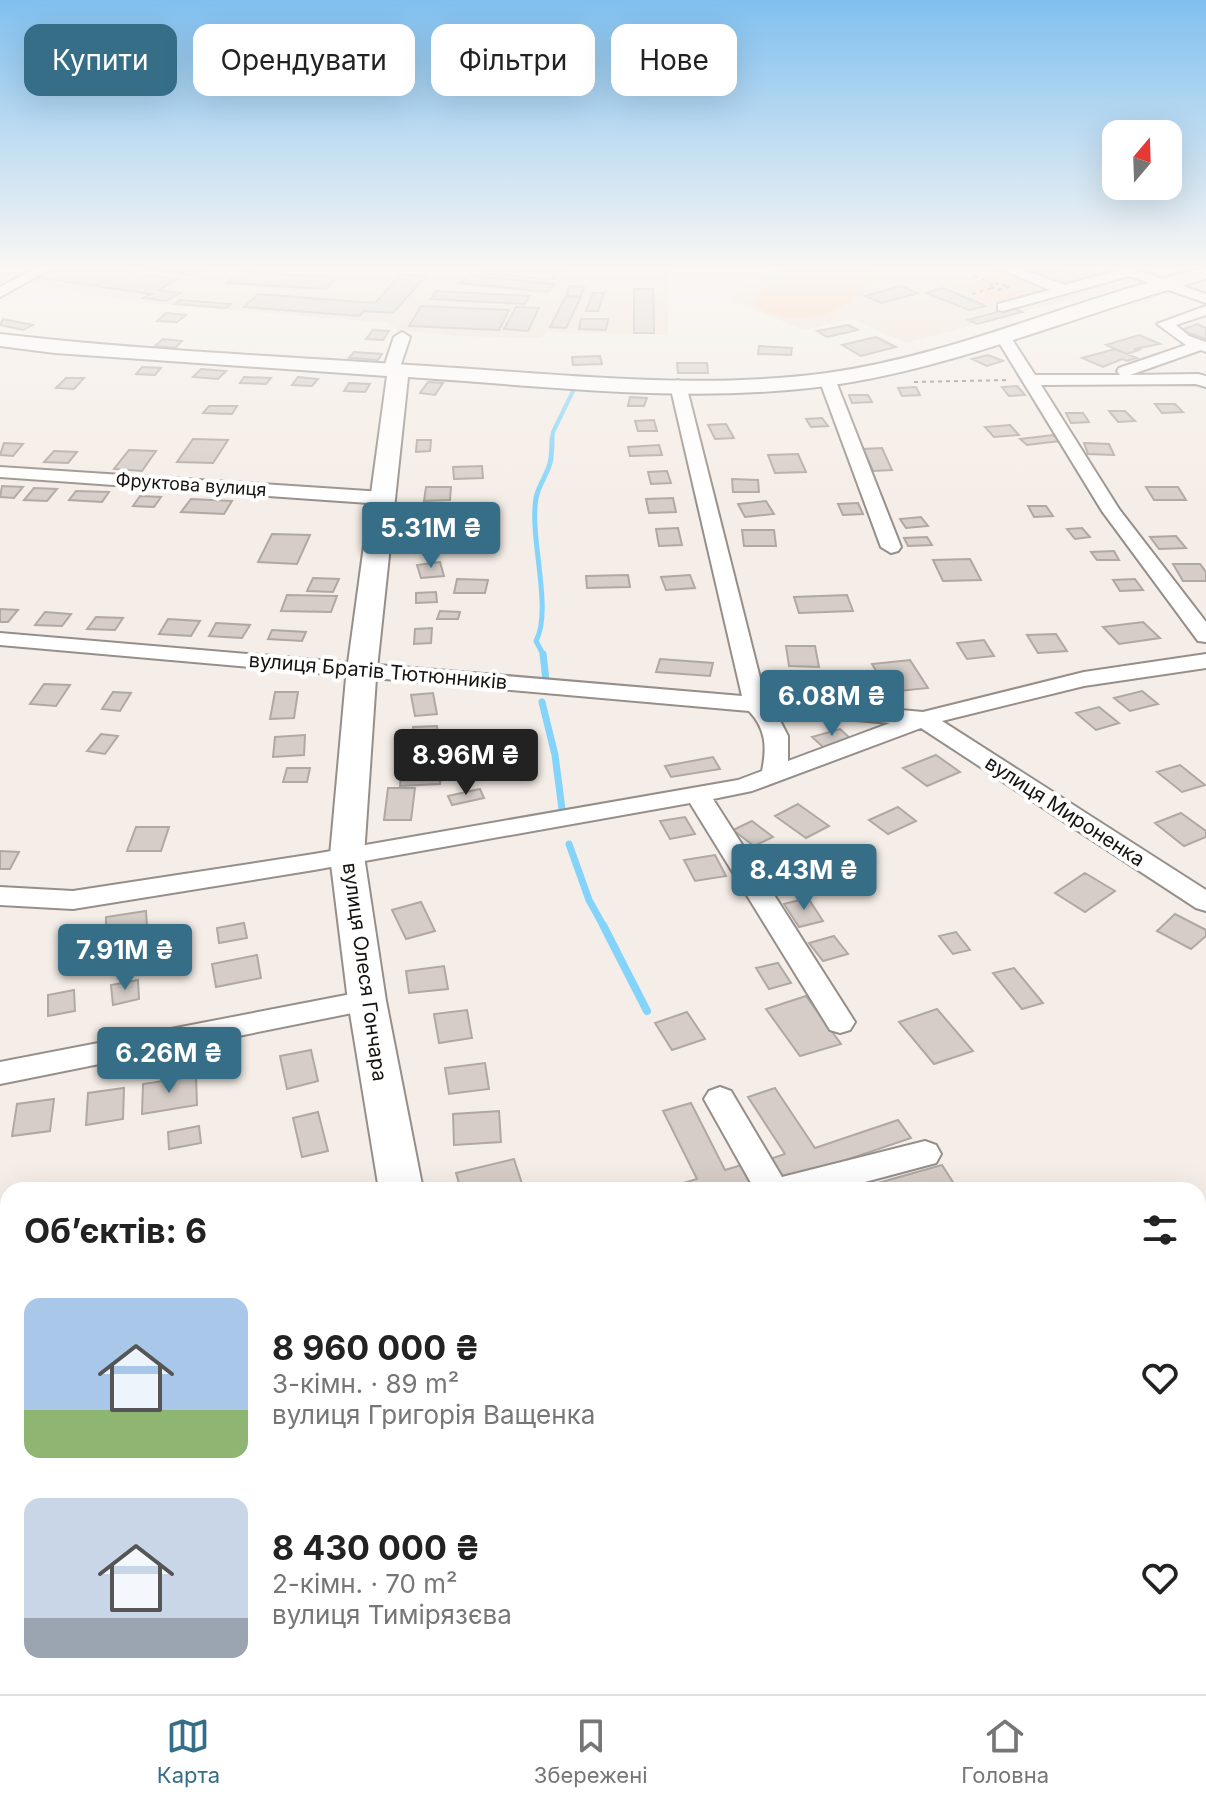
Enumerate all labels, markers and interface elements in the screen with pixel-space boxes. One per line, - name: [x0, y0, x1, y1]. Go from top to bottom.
- chip: Купити: [24, 24, 177, 96]
- chip: Орендувати: [193, 24, 415, 96]
- chip: Фільтри: [431, 24, 595, 96]
- chip: Нове: [611, 24, 737, 96]
- north arrow: [1102, 120, 1182, 200]
- map controls: [1102, 120, 1182, 200]
- street label: Фруктова вулиця: [115, 469, 267, 500]
- pin: 5.31M ₴: [357, 502, 505, 570]
- text: 5.31M ₴: [380, 512, 482, 543]
- street label: вулиця Братів Тютюнників: [248, 648, 508, 694]
- pin: 6.08M ₴: [758, 670, 906, 738]
- text: 6.08M ₴: [778, 680, 886, 711]
- pin: 8.96M ₴: [392, 729, 540, 797]
- text: 8.96M ₴: [412, 739, 520, 770]
- street label: вулиця Мироненка: [981, 751, 1149, 871]
- pin: 8.43M ₴: [730, 844, 878, 912]
- text: 8.43M ₴: [749, 854, 859, 885]
- street label: вулиця Олеся Гончара: [338, 861, 392, 1083]
- pin: 7.91M ₴: [51, 924, 199, 992]
- text: 7.91M ₴: [76, 934, 174, 965]
- pin: 6.26M ₴: [95, 1027, 243, 1095]
- text: 6.26M ₴: [115, 1037, 223, 1068]
- icon: filters: [1138, 1208, 1182, 1252]
- text: Об’єктів: 6: [24, 1210, 207, 1251]
- text: 8 960 000 ₴: [272, 1327, 479, 1368]
- icon: home: [88, 1330, 184, 1426]
- icon: heart: [1138, 1356, 1182, 1400]
- text: 3-кімн. · 89 m²: [272, 1368, 459, 1399]
- text: вулиця Григорія Ващенка: [272, 1399, 595, 1430]
- text: 8 430 000 ₴: [272, 1527, 480, 1568]
- icon: home: [88, 1530, 184, 1626]
- icon: heart: [1138, 1556, 1182, 1600]
- text: 2-кімн. · 70 m²: [272, 1568, 458, 1599]
- text: вулиця Тимірязєва: [272, 1599, 512, 1630]
- tab: Карта: [157, 1714, 220, 1788]
- tab: Збережені: [534, 1714, 648, 1788]
- tab: Головна: [961, 1714, 1049, 1788]

